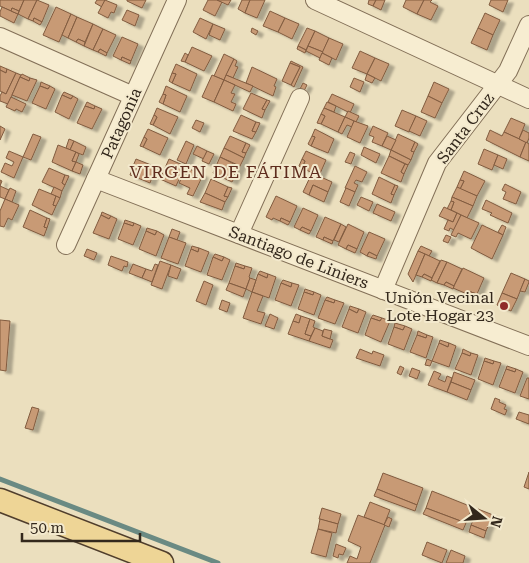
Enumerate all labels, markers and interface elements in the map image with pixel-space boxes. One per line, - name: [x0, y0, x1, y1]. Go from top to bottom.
- street label: Patagonia: [97, 85, 146, 162]
- street label: Santa Cruz: [433, 89, 498, 167]
- district label: VIRGEN DE FÁTIMA: [130, 161, 322, 182]
- street label: Santiago de Liniers: [226, 222, 372, 293]
- place label: Unión Vecinal Lote Hogar 23: [385, 288, 494, 325]
- marker: Unión Vecinal Lote Hogar 23: [498, 300, 510, 312]
- north arrow: [459, 493, 509, 543]
- scale bar: [22, 510, 140, 542]
- text: N: [487, 514, 506, 530]
- text: 50 m: [30, 519, 65, 537]

